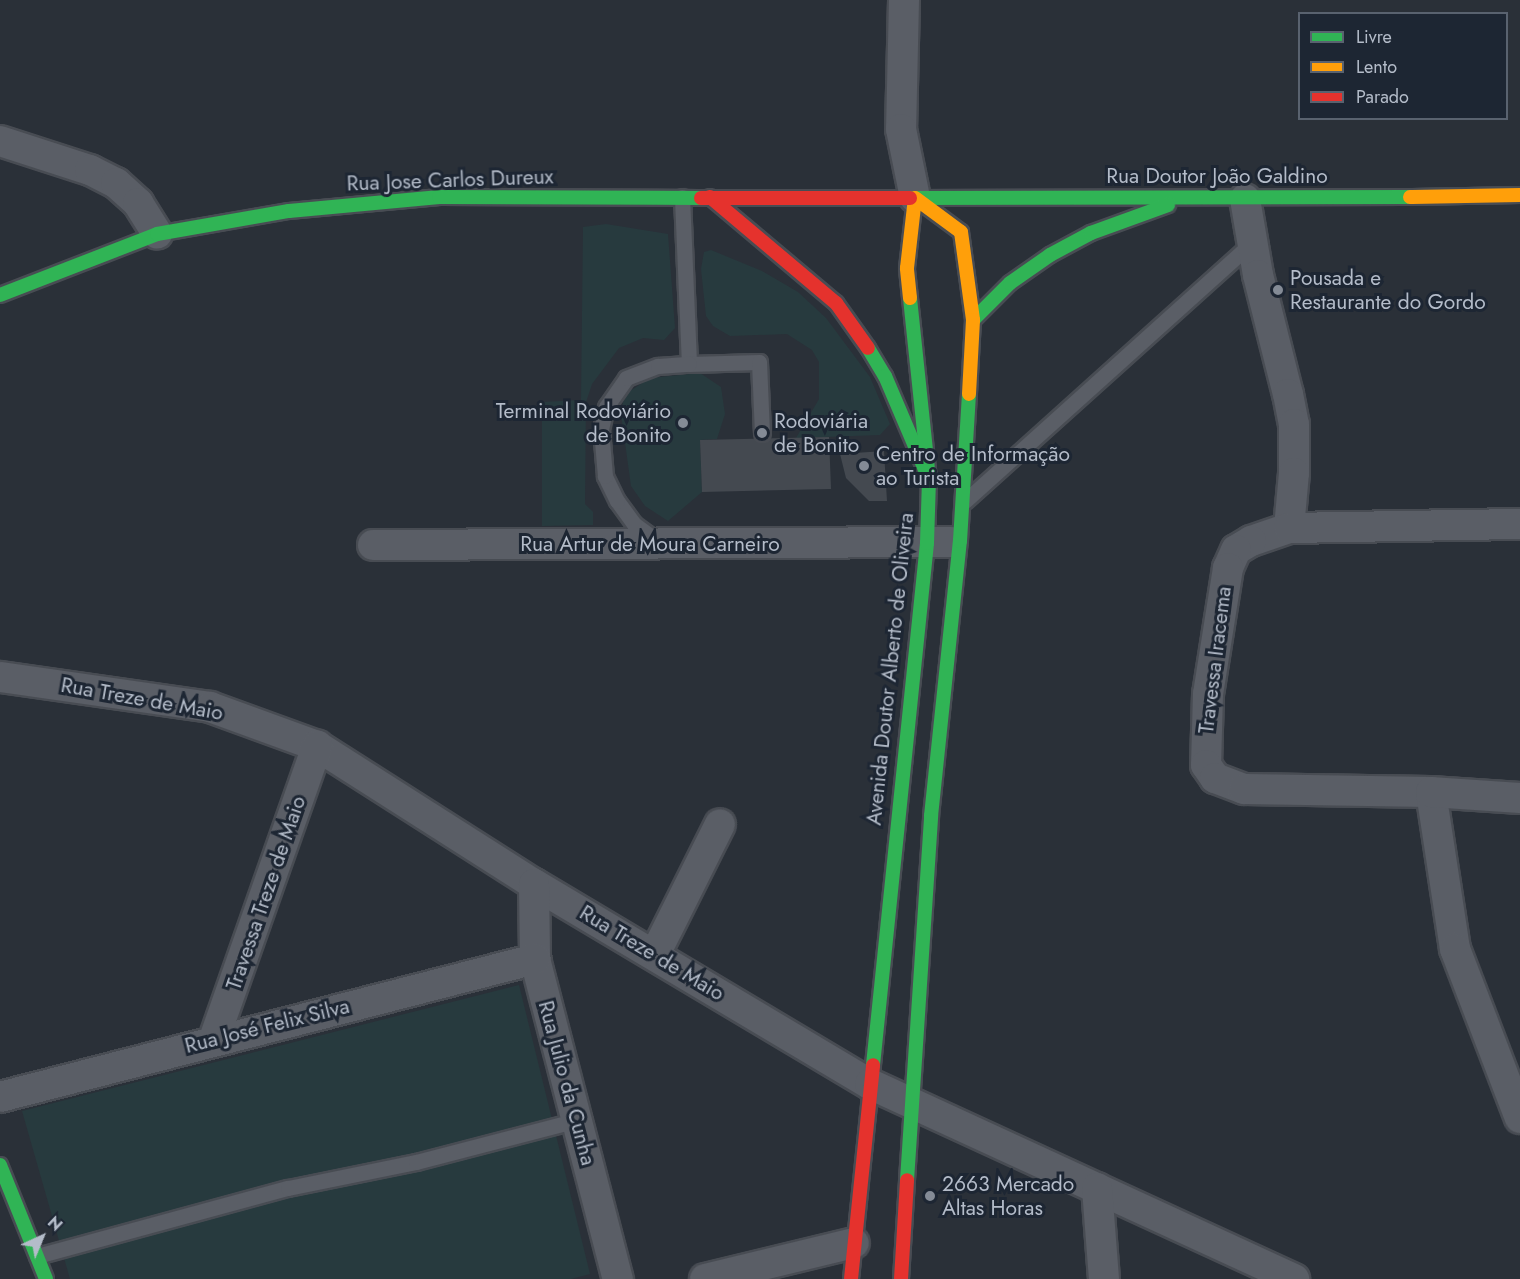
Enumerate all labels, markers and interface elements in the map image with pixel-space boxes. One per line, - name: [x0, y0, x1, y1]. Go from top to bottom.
- legend: [1298, 12, 1508, 120]
- text: Livre: [1356, 24, 1392, 50]
- text: Lento: [1356, 54, 1397, 80]
- text: Parado: [1356, 84, 1409, 110]
- street label: Rua Doutor João Galdino: [1106, 163, 1328, 189]
- street label: Rua Jose Carlos Dureux: [346, 164, 554, 196]
- place label: Pousada e Restaurante do Gordo: [1290, 265, 1486, 315]
- marker: Pousada e Restaurante do Gordo: [1271, 283, 1285, 297]
- place label: Terminal Rodoviário de Bonito: [496, 398, 671, 448]
- place label: Rodoviária de Bonito: [774, 408, 868, 458]
- marker: Terminal Rodoviário de Bonito: [676, 416, 690, 430]
- marker: Rodoviária de Bonito: [755, 426, 769, 440]
- place label: Centro de Informação ao Turista: [876, 441, 1070, 491]
- marker: Centro de Informação ao Turista: [857, 459, 871, 473]
- street label: Avenida Doutor Alberto de Oliveira: [861, 511, 919, 827]
- street label: Rua Artur de Moura Carneiro: [520, 531, 780, 557]
- street label: Travessa Iracema: [1193, 585, 1237, 735]
- street label: Rua Treze de Maio: [59, 672, 225, 726]
- street label: Travessa Treze de Maio: [221, 793, 311, 993]
- street label: Rua Treze de Maio: [575, 900, 729, 1006]
- street label: Rua José Felix Silva: [182, 993, 352, 1059]
- street label: Rua Julio da Cunha: [533, 998, 601, 1168]
- place label: 2663 Mercado Altas Horas: [942, 1171, 1074, 1221]
- marker: 2663 Mercado Altas Horas: [923, 1189, 937, 1203]
- north arrow: [12, 1207, 72, 1267]
- text: N: [42, 1211, 67, 1236]

